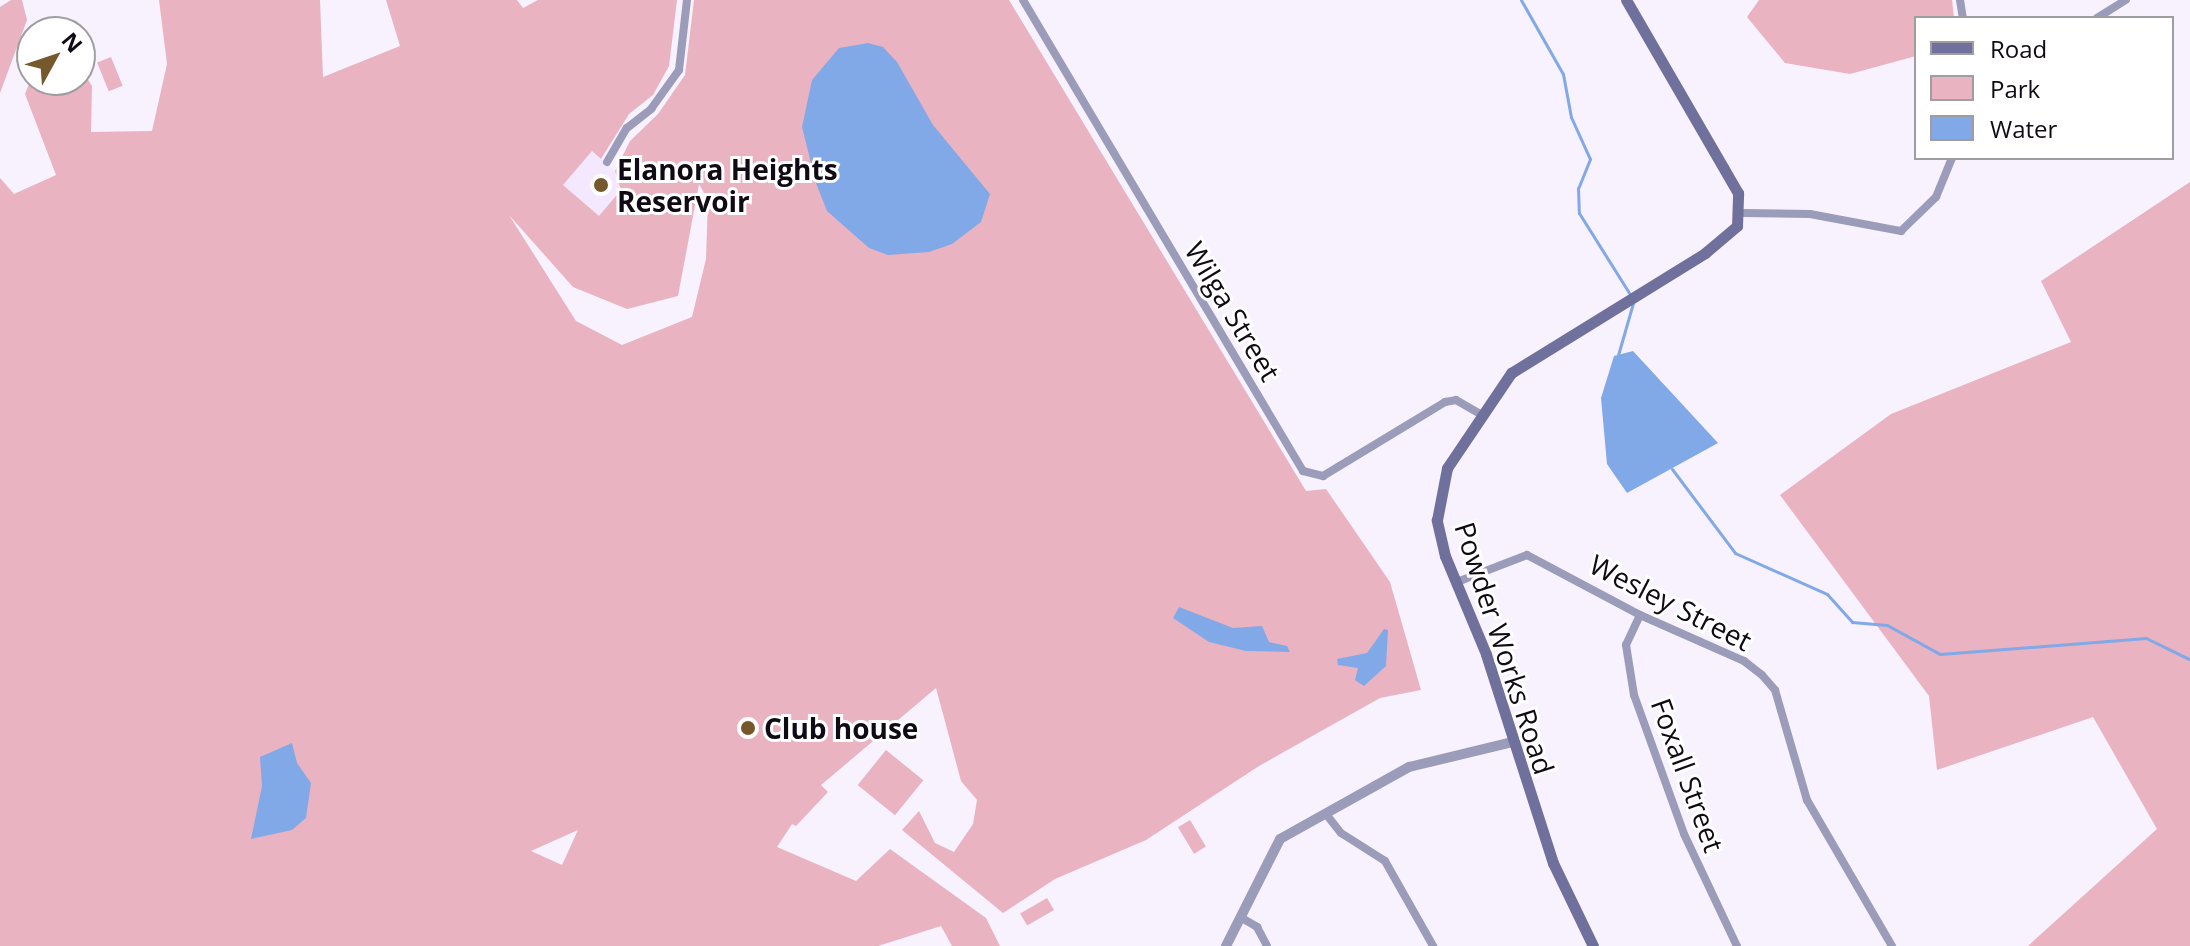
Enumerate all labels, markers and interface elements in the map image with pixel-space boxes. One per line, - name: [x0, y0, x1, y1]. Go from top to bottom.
- north arrow: [16, 16, 96, 96]
- legend: [1914, 16, 2174, 160]
- text: N: [56, 25, 90, 58]
- text: Road: [1990, 32, 2047, 65]
- text: Park: [1990, 72, 2040, 105]
- text: Water: [1990, 112, 2057, 145]
- place label: Elanora Heights Reservoir: [617, 152, 838, 218]
- marker: Elanora Heights Reservoir: [592, 176, 610, 194]
- street label: Wilga Street: [1178, 235, 1288, 387]
- street label: Powder Works Road: [1448, 518, 1562, 778]
- street label: Wesley Street: [1584, 547, 1758, 657]
- street label: Foxall Street: [1645, 694, 1731, 856]
- place label: Club house: [764, 711, 918, 745]
- marker: Club house: [739, 719, 757, 737]

